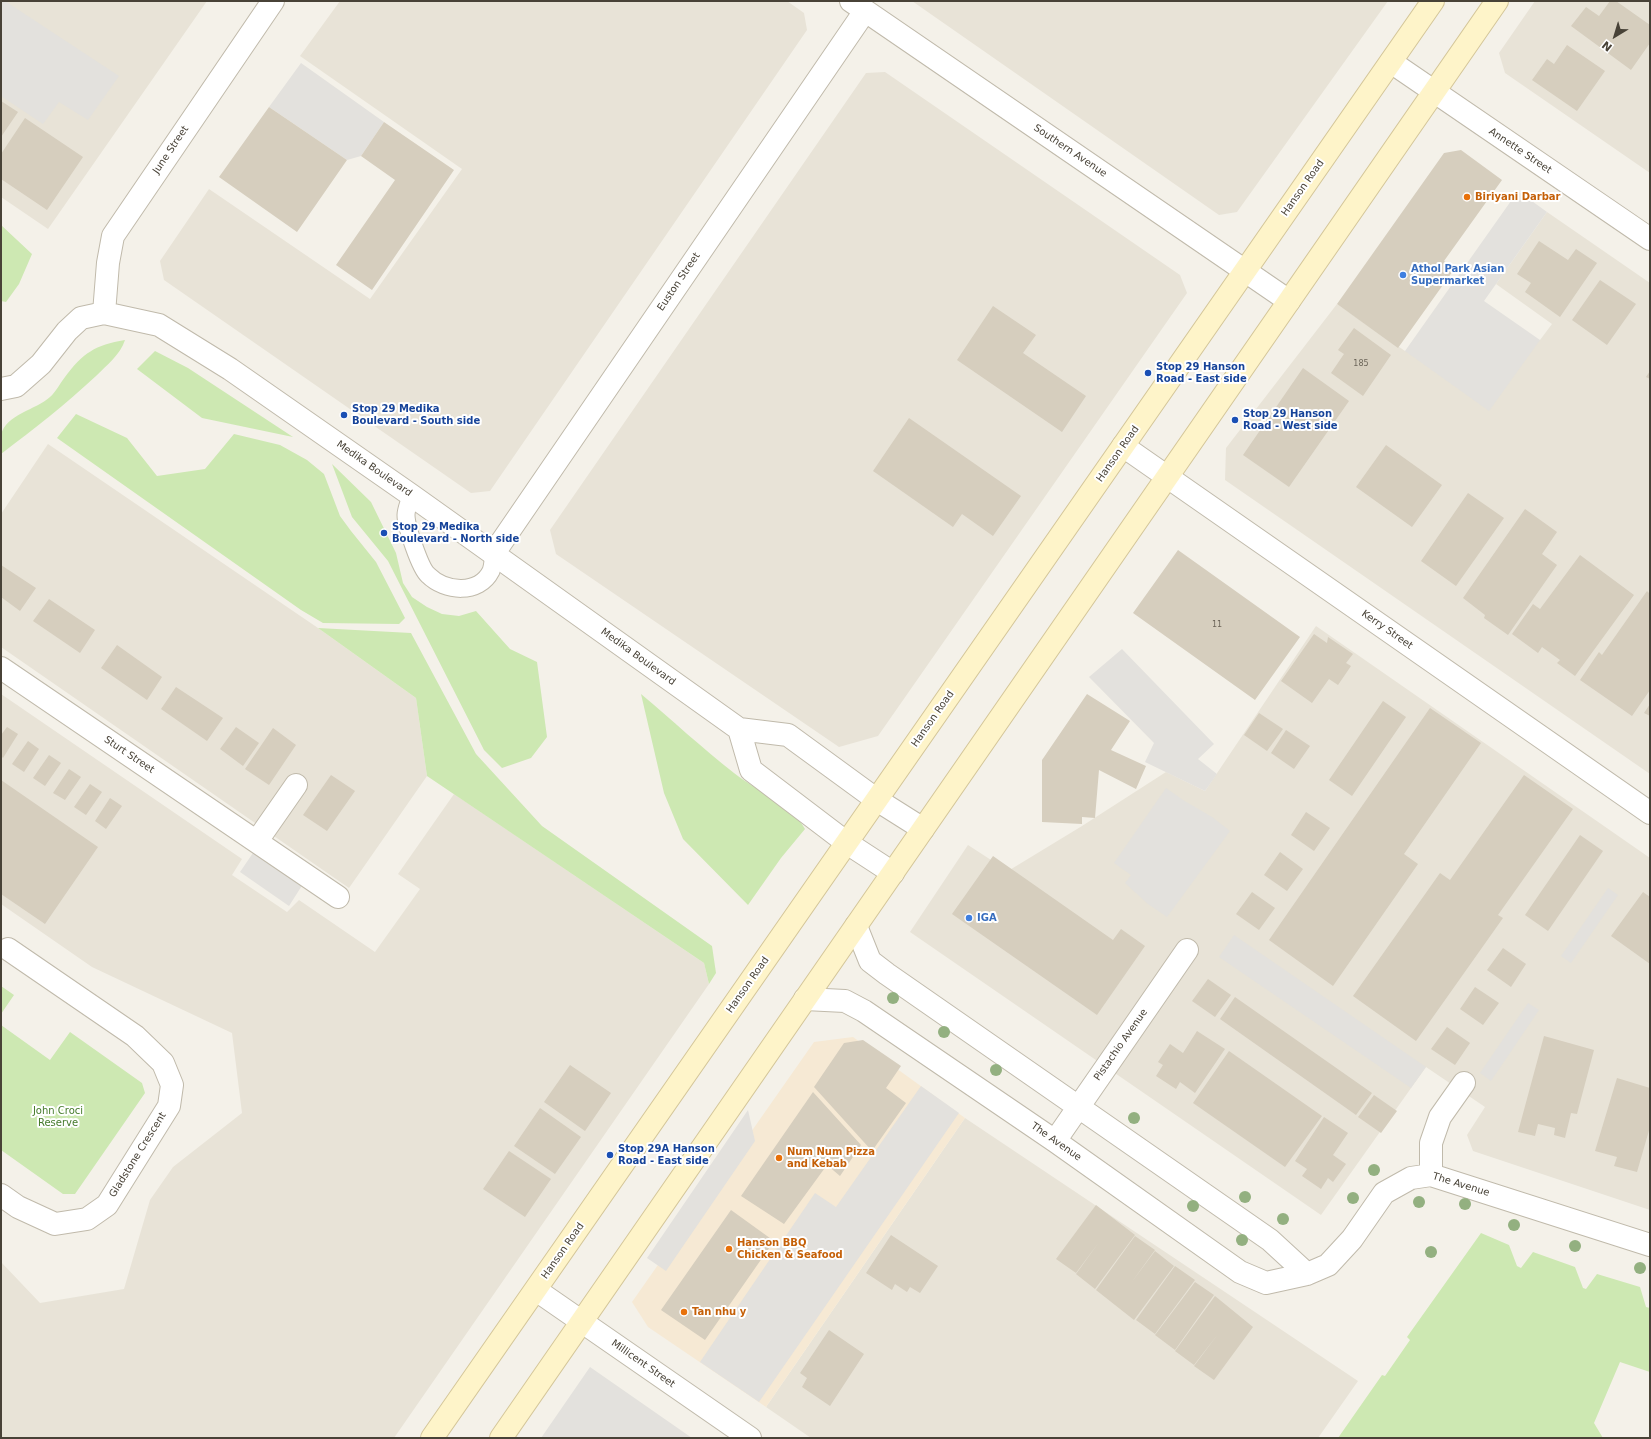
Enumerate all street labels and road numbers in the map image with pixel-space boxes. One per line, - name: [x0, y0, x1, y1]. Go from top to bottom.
- street label: Southern Avenue: [1031, 122, 1109, 180]
- street label: June Street: [151, 124, 191, 176]
- street label: Annette Street: [1486, 126, 1554, 176]
- street label: Hanson Road: [1279, 158, 1327, 218]
- street label: Euston Street: [655, 251, 703, 313]
- street label: Hanson Road: [1094, 424, 1142, 484]
- street label: Medika Boulevard: [334, 438, 414, 500]
- street label: Kerry Street: [1359, 608, 1415, 652]
- street label: Medika Boulevard: [598, 626, 678, 688]
- street label: Hanson Road: [909, 689, 957, 749]
- street label: Sturt Street: [102, 734, 156, 776]
- street label: Hanson Road: [724, 955, 772, 1015]
- street label: Pistachio Avenue: [1092, 1007, 1150, 1083]
- street label: Gladstone Crescent: [107, 1110, 169, 1200]
- street label: The Avenue: [1028, 1120, 1084, 1164]
- street label: The Avenue: [1431, 1171, 1491, 1199]
- street label: Hanson Road: [539, 1221, 587, 1281]
- street label: Millicent Street: [609, 1338, 677, 1390]

